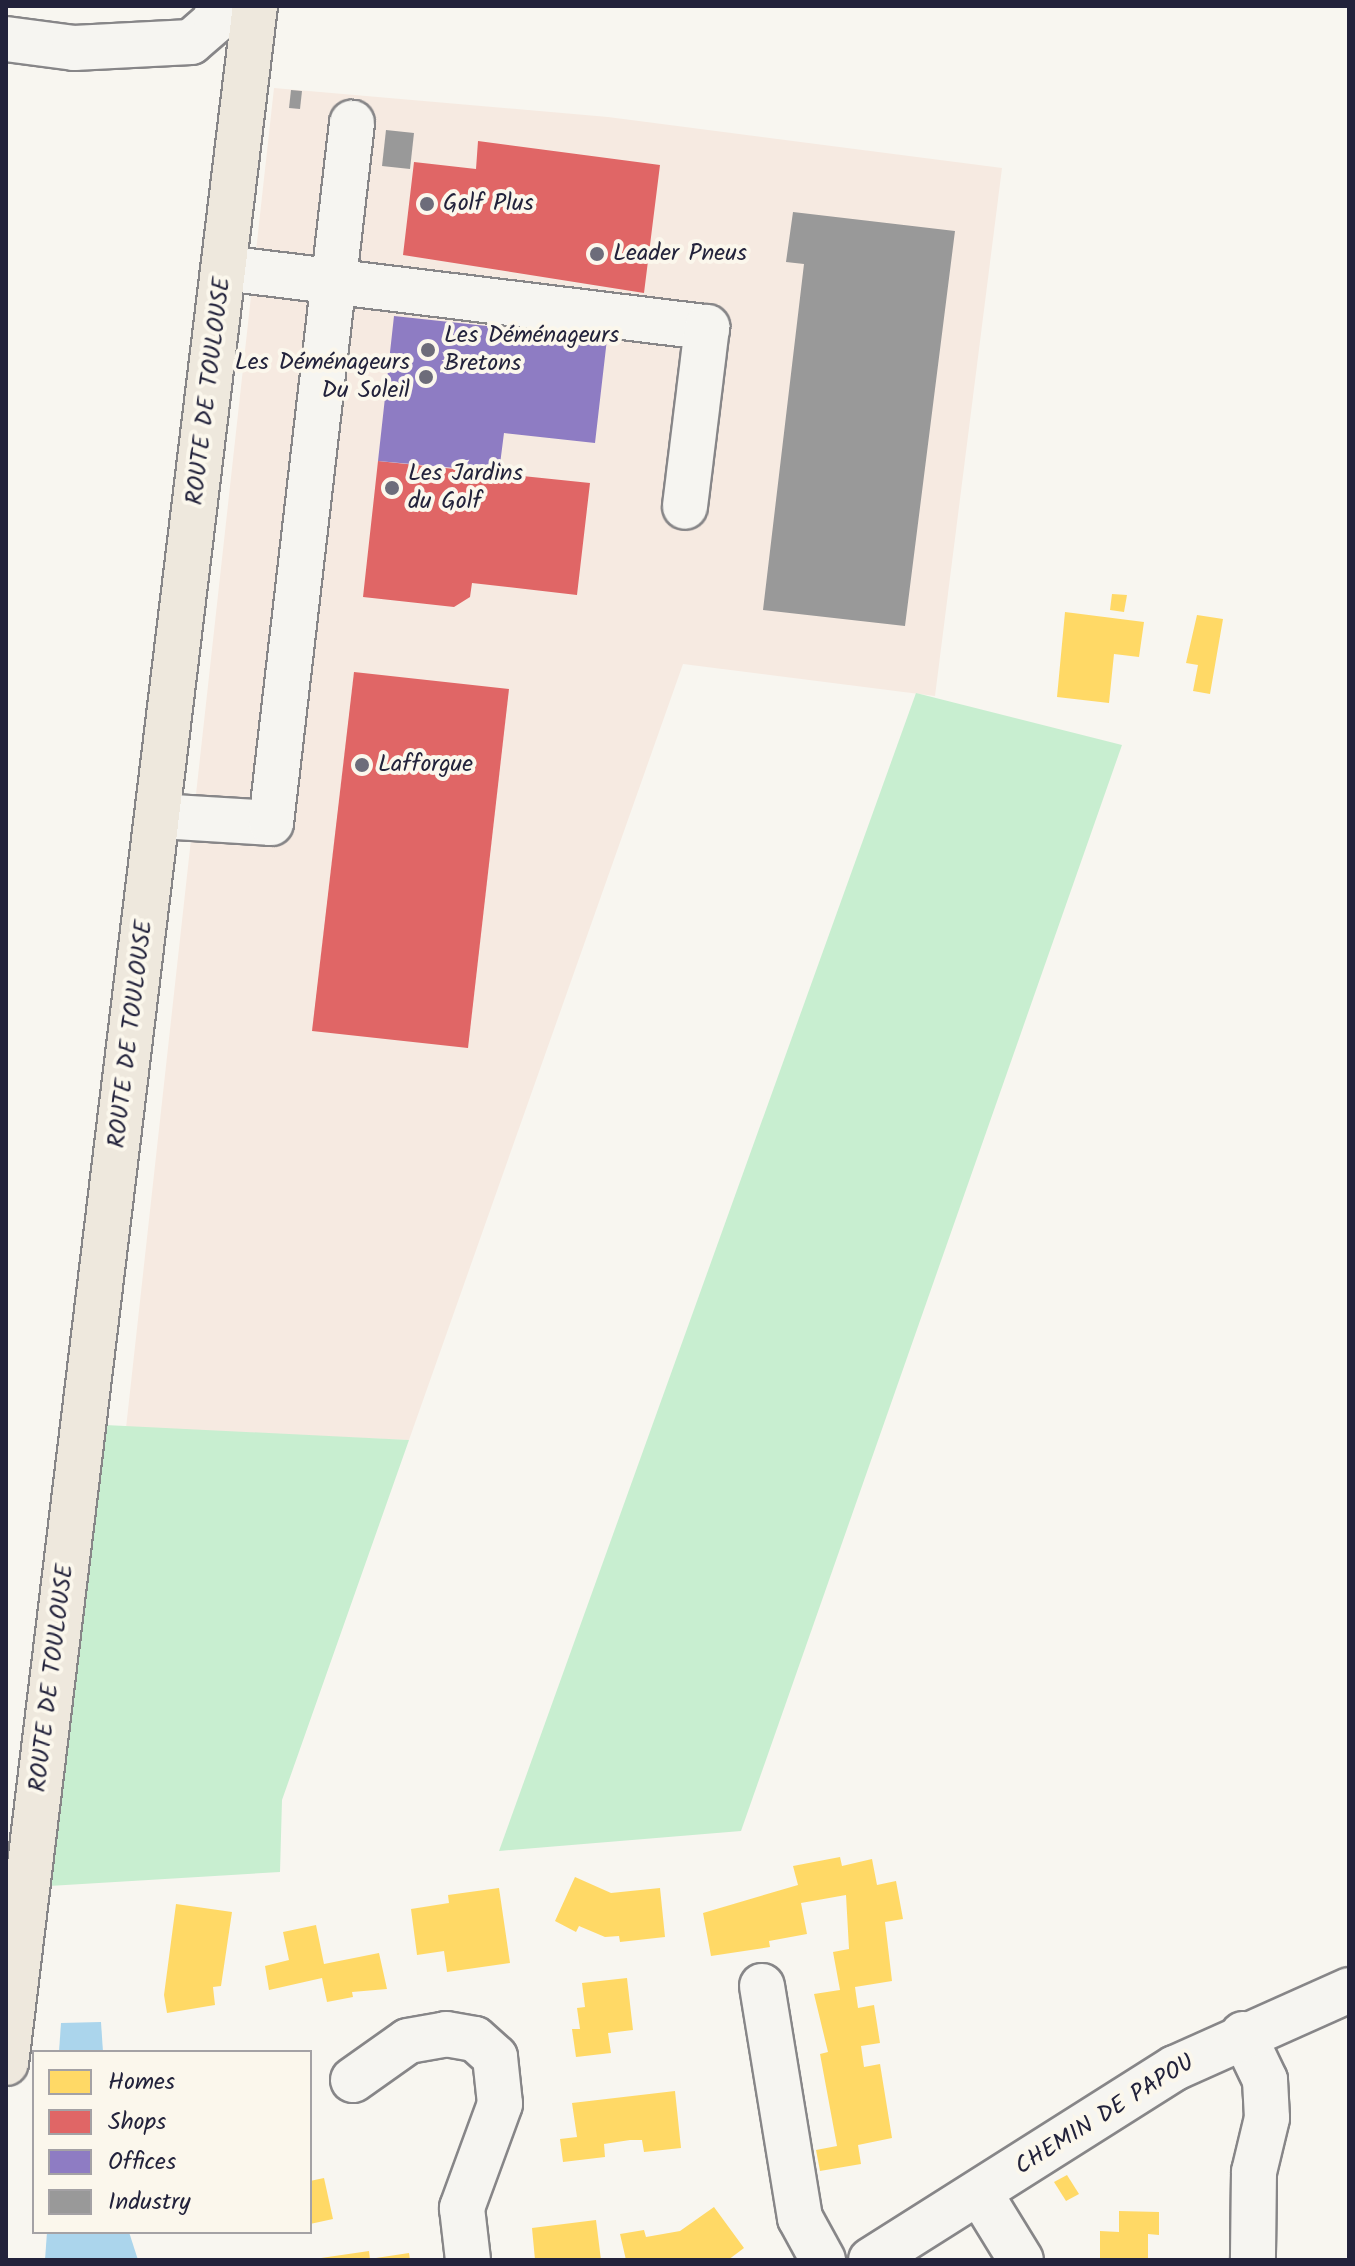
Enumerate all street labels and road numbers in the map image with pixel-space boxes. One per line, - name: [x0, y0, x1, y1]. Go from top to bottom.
- street label: ROUTE DE TOULOUSE: [181, 275, 237, 507]
- street label: ROUTE DE TOULOUSE: [103, 918, 159, 1150]
- street label: ROUTE DE TOULOUSE: [24, 1562, 80, 1794]
- street label: CHEMIN DE PAPOU: [1010, 2048, 1200, 2182]

